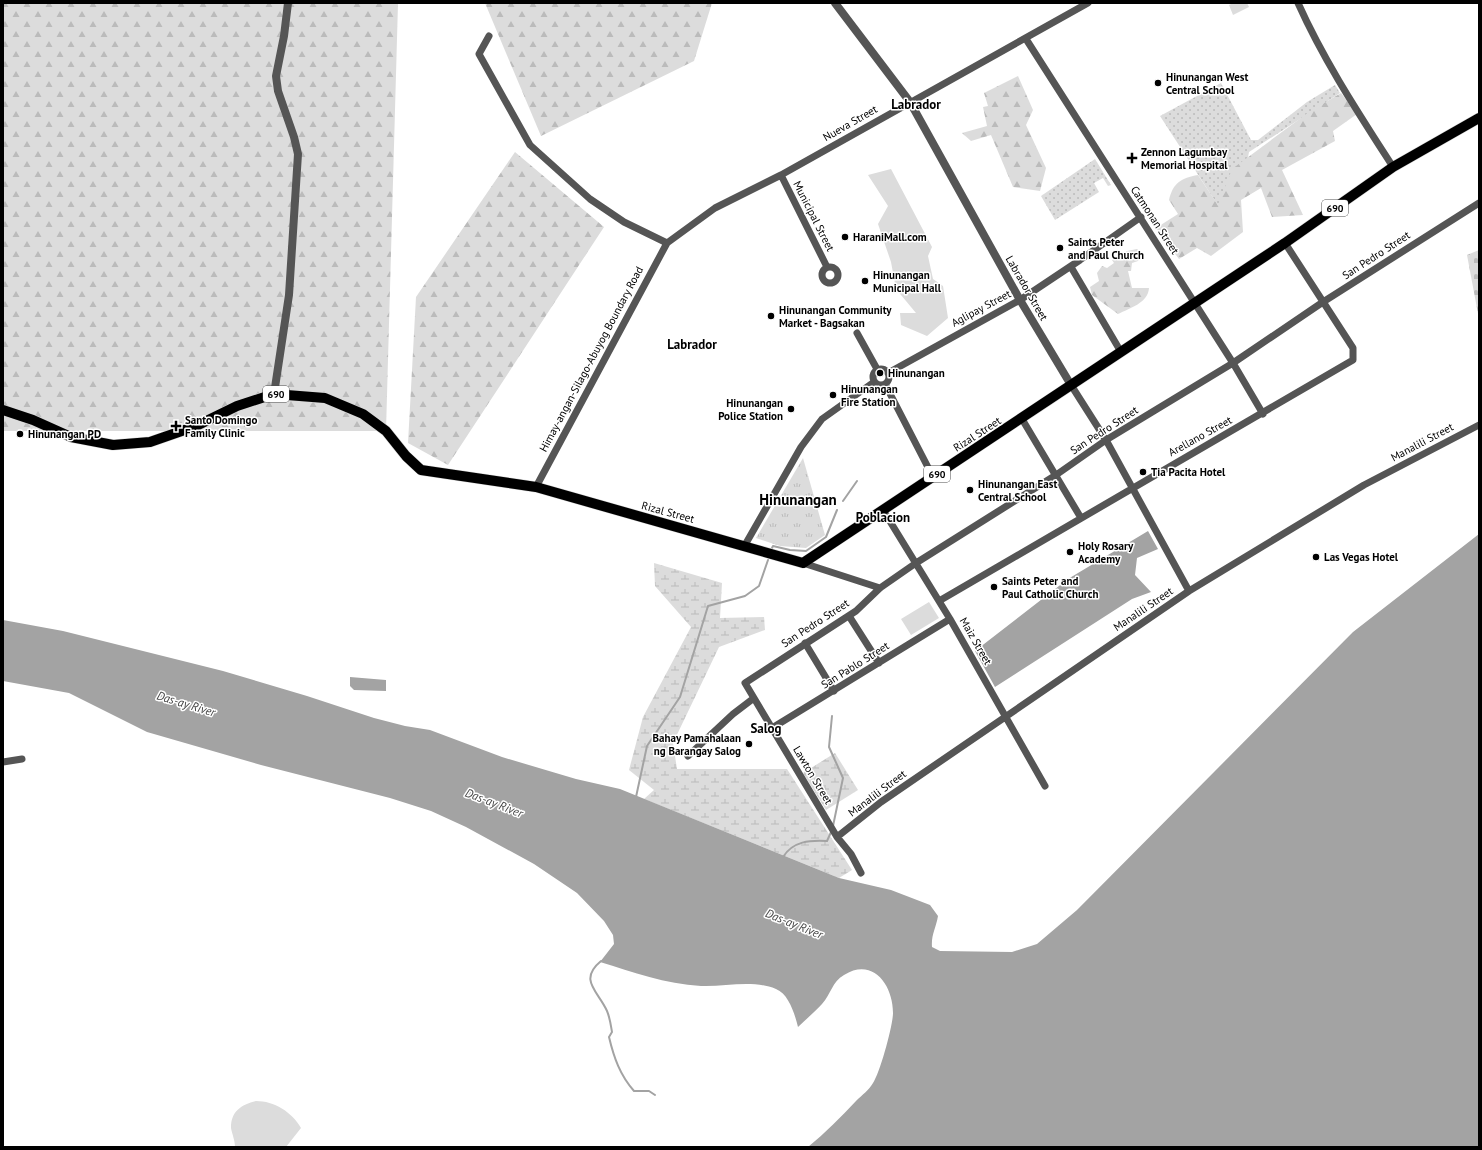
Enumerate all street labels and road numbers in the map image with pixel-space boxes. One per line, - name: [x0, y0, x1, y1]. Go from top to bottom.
- street label: Nueva Street: [820, 102, 880, 144]
- street label: Municipal Street: [790, 178, 838, 254]
- street label: Catmonan Street: [1128, 183, 1182, 257]
- road number: 690: [1322, 200, 1348, 216]
- street label: San Pedro Street: [1339, 228, 1413, 282]
- street label: Labrador Street: [1003, 253, 1051, 323]
- street label: Himay-angan-Silago-Abuyog Boundary Road: [536, 264, 646, 454]
- street label: Aglipay Street: [949, 286, 1013, 330]
- road number: 690: [263, 386, 289, 402]
- street label: San Pedro Street: [1067, 403, 1141, 457]
- street label: Rizal Street: [950, 413, 1004, 455]
- street label: Arellano Street: [1166, 413, 1234, 459]
- street label: Manalili Street: [1388, 420, 1456, 464]
- road number: 690: [924, 466, 950, 482]
- street label: Rizal Street: [640, 498, 696, 526]
- street label: Manalili Street: [1110, 584, 1176, 634]
- street label: San Pedro Street: [778, 596, 852, 650]
- street label: Maiz Street: [957, 615, 995, 668]
- street label: San Pablo Street: [818, 638, 892, 691]
- street label: Lawton Street: [790, 743, 836, 807]
- street label: Manalili Street: [845, 766, 909, 819]

